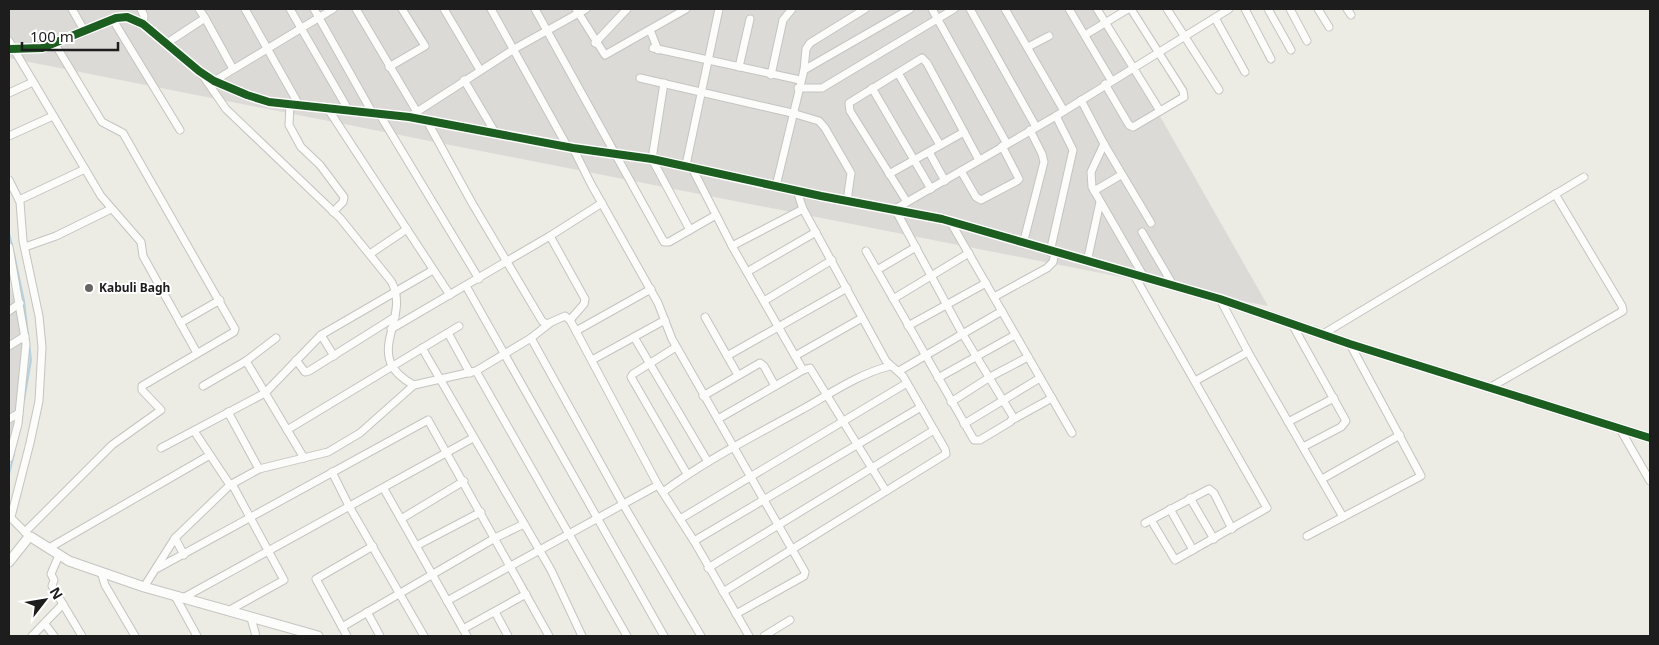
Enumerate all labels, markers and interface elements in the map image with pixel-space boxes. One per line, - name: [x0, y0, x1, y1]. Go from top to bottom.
- scale bar: [22, 20, 119, 52]
- text: 100 m: [30, 26, 74, 46]
- place label: Kabuli Bagh: [99, 279, 170, 296]
- marker: Kabuli Bagh: [83, 282, 95, 294]
- north arrow: [20, 575, 70, 625]
- text: N: [45, 583, 68, 603]

